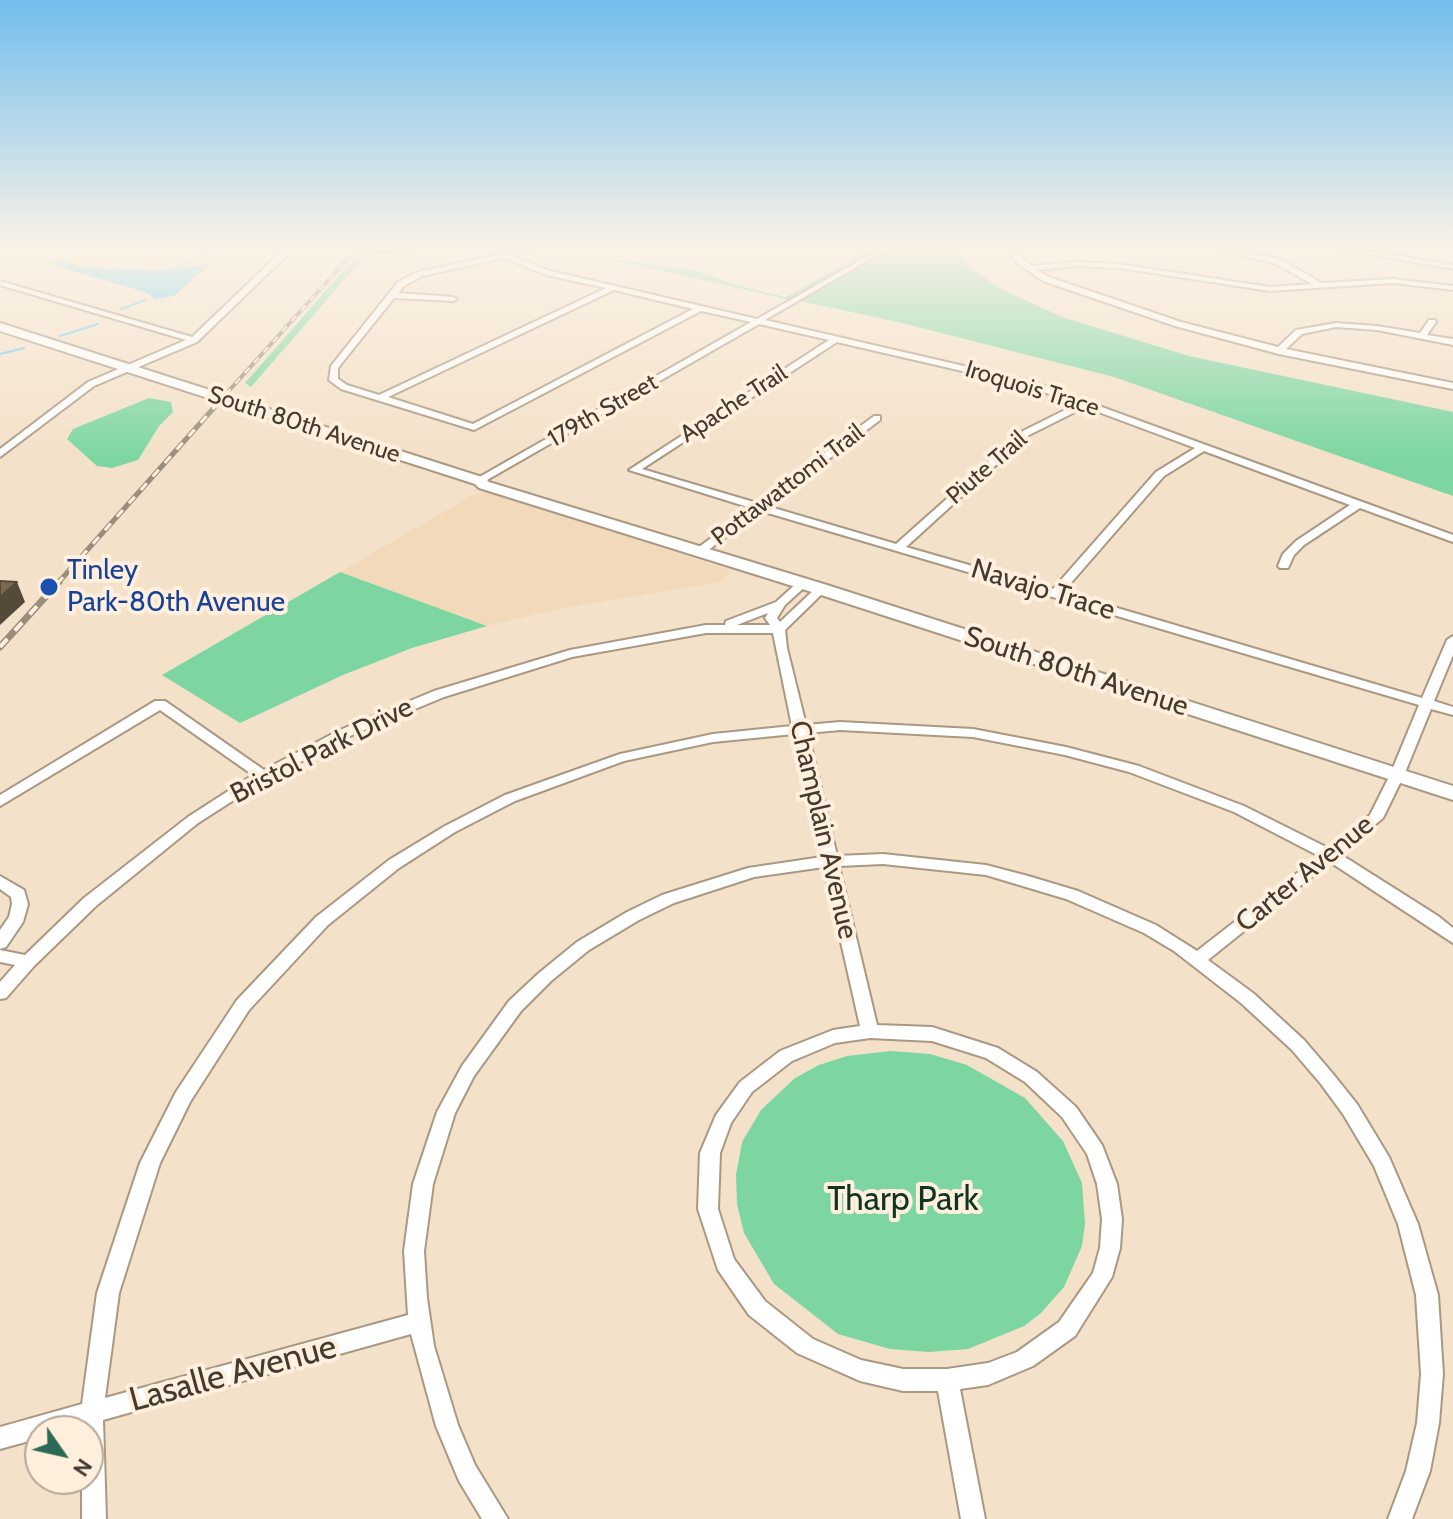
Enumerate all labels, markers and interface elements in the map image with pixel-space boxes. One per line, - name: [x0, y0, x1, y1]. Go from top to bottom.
- street label: Iroquois Trace: [962, 355, 1102, 423]
- street label: Apache Trail: [675, 359, 793, 449]
- street label: 179th Street: [543, 368, 663, 454]
- street label: South 80th Avenue: [204, 380, 404, 470]
- street label: Pottawattomi Trail: [706, 418, 870, 552]
- street label: Piute Trail: [941, 425, 1033, 511]
- street label: Navajo Trace: [967, 552, 1119, 628]
- place label: Tinley Park-80th Avenue: [67, 554, 285, 620]
- marker: Tinley Park-80th Avenue: [38, 576, 60, 598]
- street label: South 80th Avenue: [960, 620, 1192, 724]
- street label: Bristol Park Drive: [225, 691, 419, 811]
- street label: Champlain Avenue: [782, 718, 864, 942]
- street label: Carter Avenue: [1229, 808, 1381, 940]
- park label: Tharp Park: [827, 1180, 979, 1220]
- street label: Lasalle Avenue: [125, 1327, 341, 1421]
- north arrow: [24, 1415, 104, 1495]
- text: N: [67, 1454, 98, 1482]

